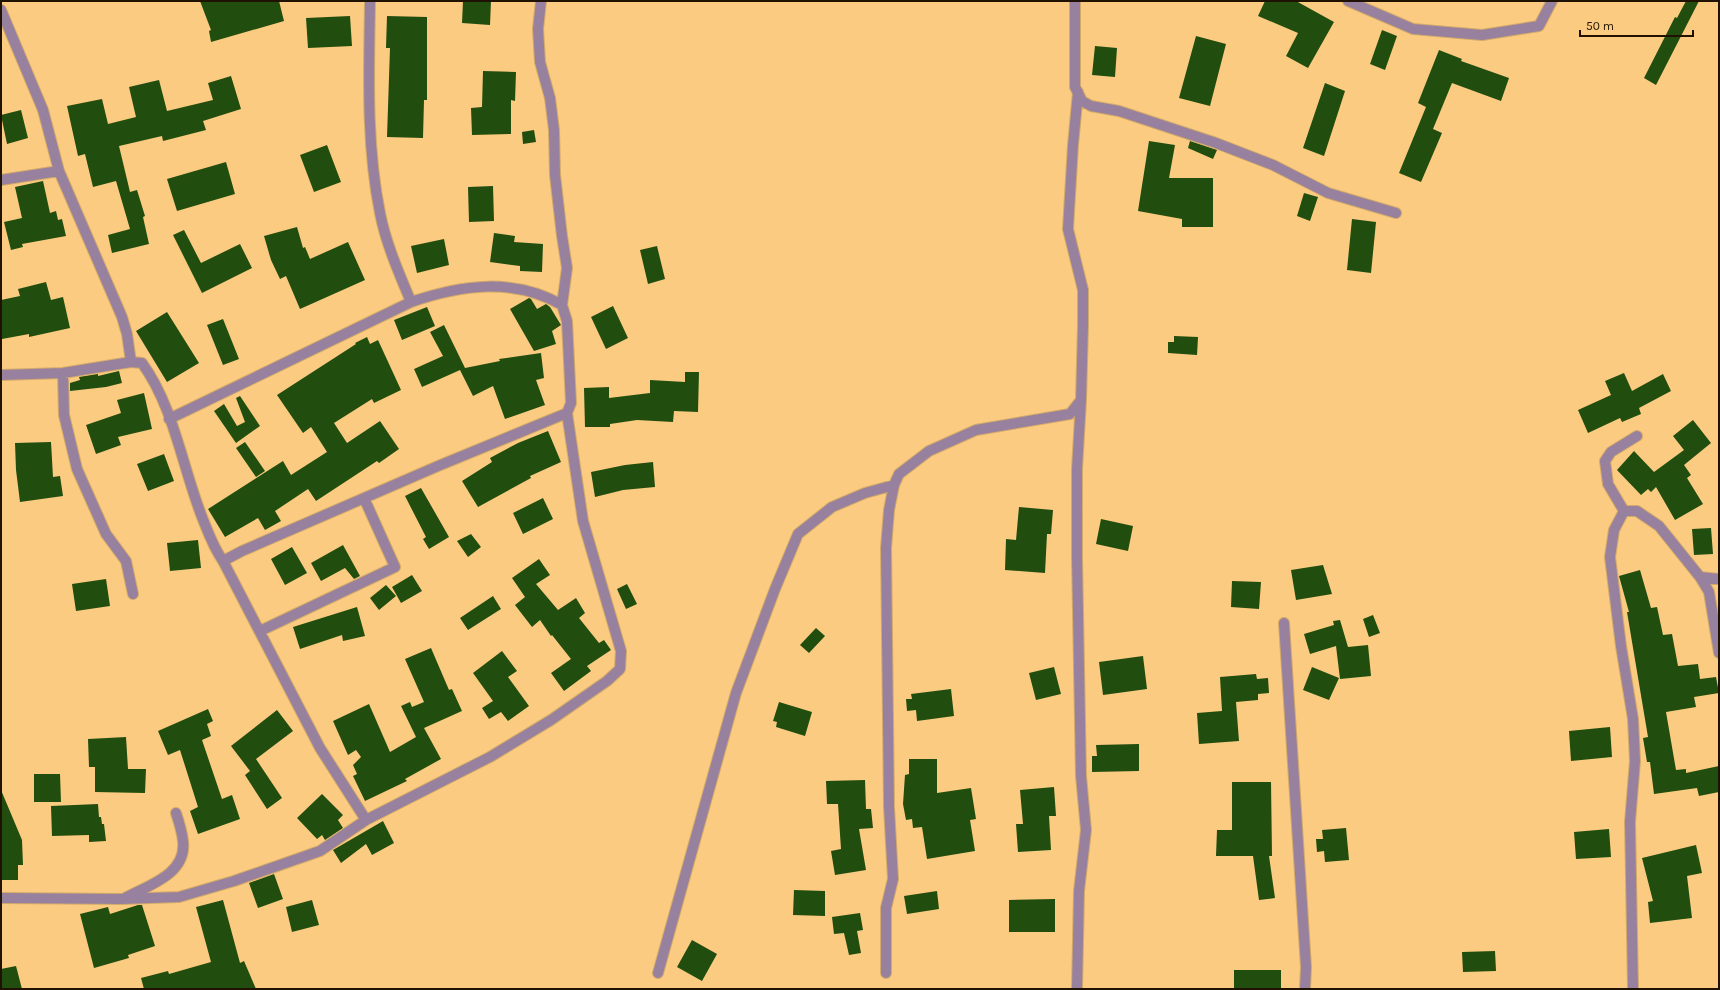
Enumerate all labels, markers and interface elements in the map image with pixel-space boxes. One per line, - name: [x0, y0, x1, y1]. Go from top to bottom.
- scale bar: [1580, 12, 1693, 38]
- text: 50 m: [1586, 19, 1614, 33]

